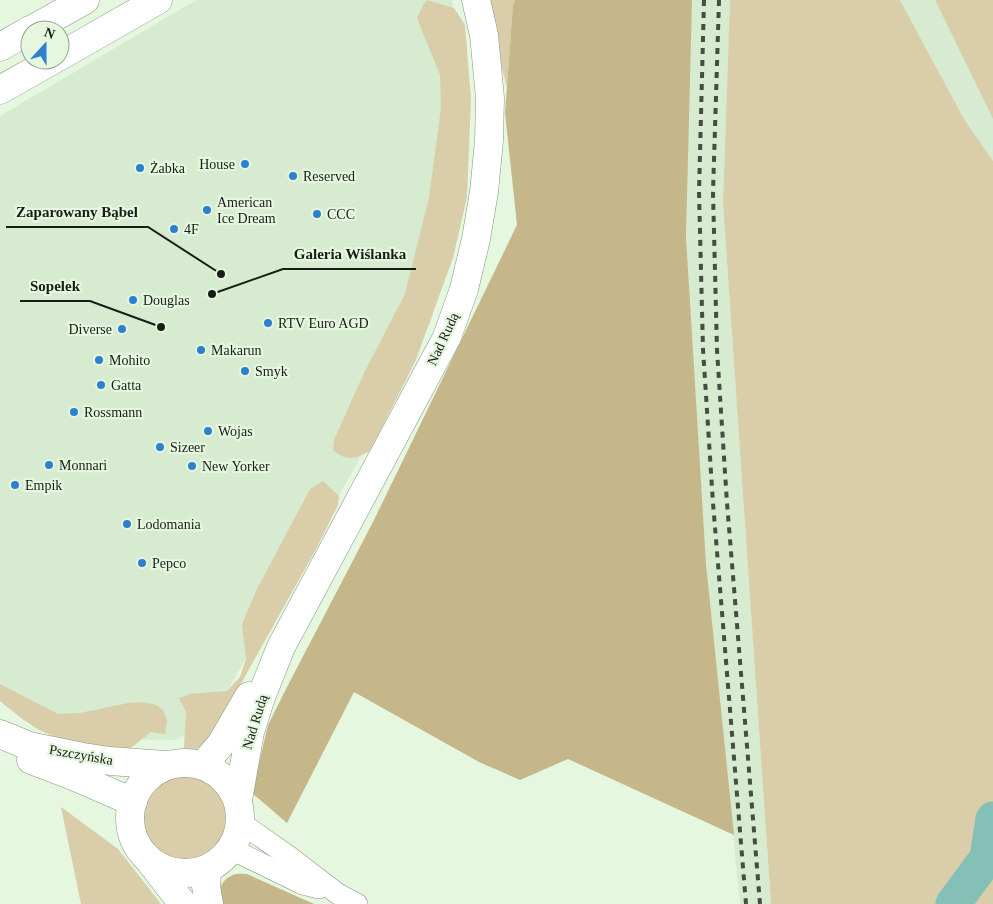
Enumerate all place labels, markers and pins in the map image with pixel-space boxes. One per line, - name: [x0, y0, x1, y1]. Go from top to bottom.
- place label: House: [199, 157, 235, 172]
- marker: House: [239, 158, 251, 170]
- place label: Żabka: [150, 161, 186, 176]
- marker: Żabka: [134, 162, 146, 174]
- place label: Reserved: [303, 169, 355, 184]
- marker: Reserved: [287, 170, 299, 182]
- place label: American Ice Dream: [217, 195, 276, 226]
- callout: Zaparowany Bąbel: [6, 197, 148, 227]
- marker: American Ice Dream: [201, 204, 213, 216]
- place label: CCC: [327, 207, 355, 222]
- marker: CCC: [311, 208, 323, 220]
- place label: 4F: [184, 222, 199, 237]
- marker: 4F: [168, 223, 180, 235]
- callout: Galeria Wiślanka: [283, 239, 416, 269]
- callout: Sopelek: [20, 271, 90, 301]
- place label: Douglas: [143, 293, 190, 308]
- marker: Douglas: [127, 294, 139, 306]
- place label: RTV Euro AGD: [278, 316, 369, 331]
- marker: RTV Euro AGD: [262, 317, 274, 329]
- place label: Diverse: [68, 322, 112, 337]
- marker: Diverse: [116, 323, 128, 335]
- place label: Makarun: [211, 343, 262, 358]
- marker: Makarun: [195, 344, 207, 356]
- place label: Mohito: [109, 353, 150, 368]
- marker: Mohito: [93, 354, 105, 366]
- place label: Smyk: [255, 364, 288, 379]
- marker: Smyk: [239, 365, 251, 377]
- place label: Gatta: [111, 378, 142, 393]
- marker: Gatta: [95, 379, 107, 391]
- place label: Rossmann: [84, 405, 142, 420]
- marker: Rossmann: [68, 406, 80, 418]
- place label: Wojas: [218, 424, 253, 439]
- marker: Wojas: [202, 425, 214, 437]
- place label: Sizeer: [170, 440, 205, 455]
- marker: Sizeer: [154, 441, 166, 453]
- place label: Monnari: [59, 458, 107, 473]
- marker: Monnari: [43, 459, 55, 471]
- place label: New Yorker: [202, 459, 270, 474]
- marker: New Yorker: [186, 460, 198, 472]
- place label: Empik: [25, 478, 62, 493]
- marker: Empik: [9, 479, 21, 491]
- place label: Lodomania: [137, 517, 202, 532]
- marker: Lodomania: [121, 518, 133, 530]
- place label: Pepco: [152, 556, 186, 571]
- marker: Pepco: [136, 557, 148, 569]

